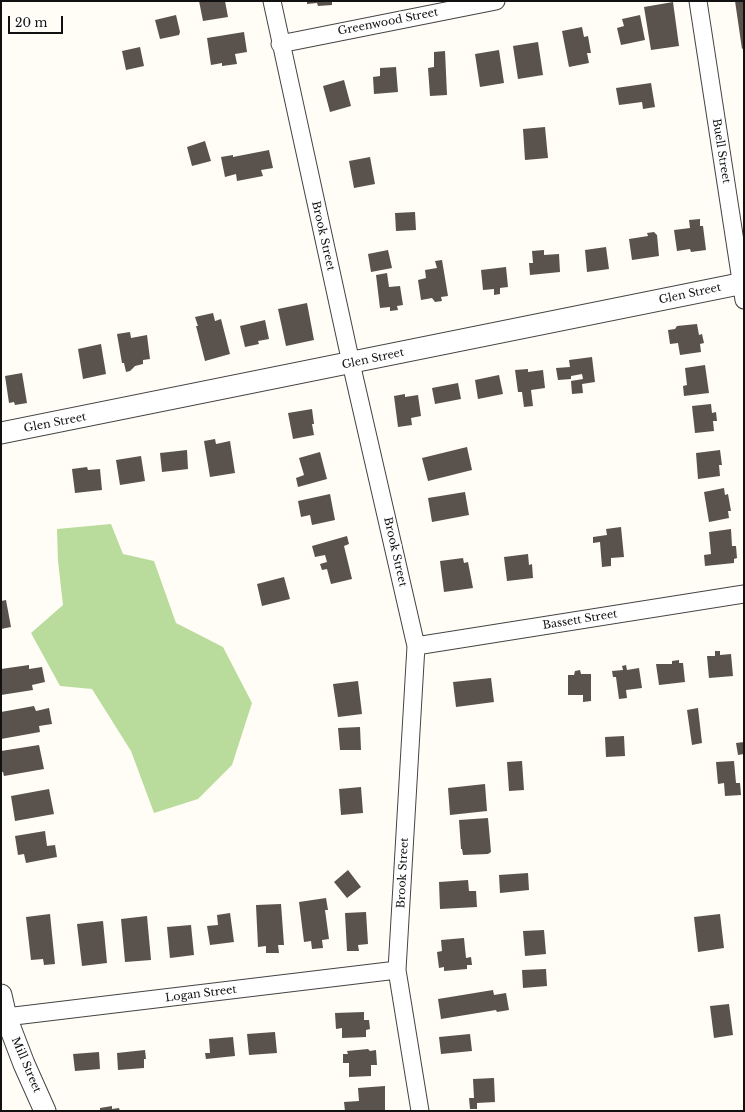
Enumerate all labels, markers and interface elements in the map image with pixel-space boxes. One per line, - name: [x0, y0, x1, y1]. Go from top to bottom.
- street label: Greenwood Street: [337, 6, 439, 38]
- scale bar: [10, 8, 65, 34]
- text: 20 m: [15, 15, 47, 30]
- street label: Buell Street: [709, 118, 733, 184]
- street label: Brook Street: [309, 200, 337, 272]
- street label: Glen Street: [658, 281, 722, 307]
- street label: Glen Street: [341, 346, 405, 372]
- street label: Glen Street: [23, 410, 87, 436]
- street label: Brook Street: [381, 516, 409, 588]
- street label: Bassett Street: [542, 608, 618, 632]
- street label: Brook Street: [395, 837, 411, 909]
- street label: Logan Street: [165, 983, 237, 1005]
- street label: Mill Street: [8, 1035, 44, 1095]

